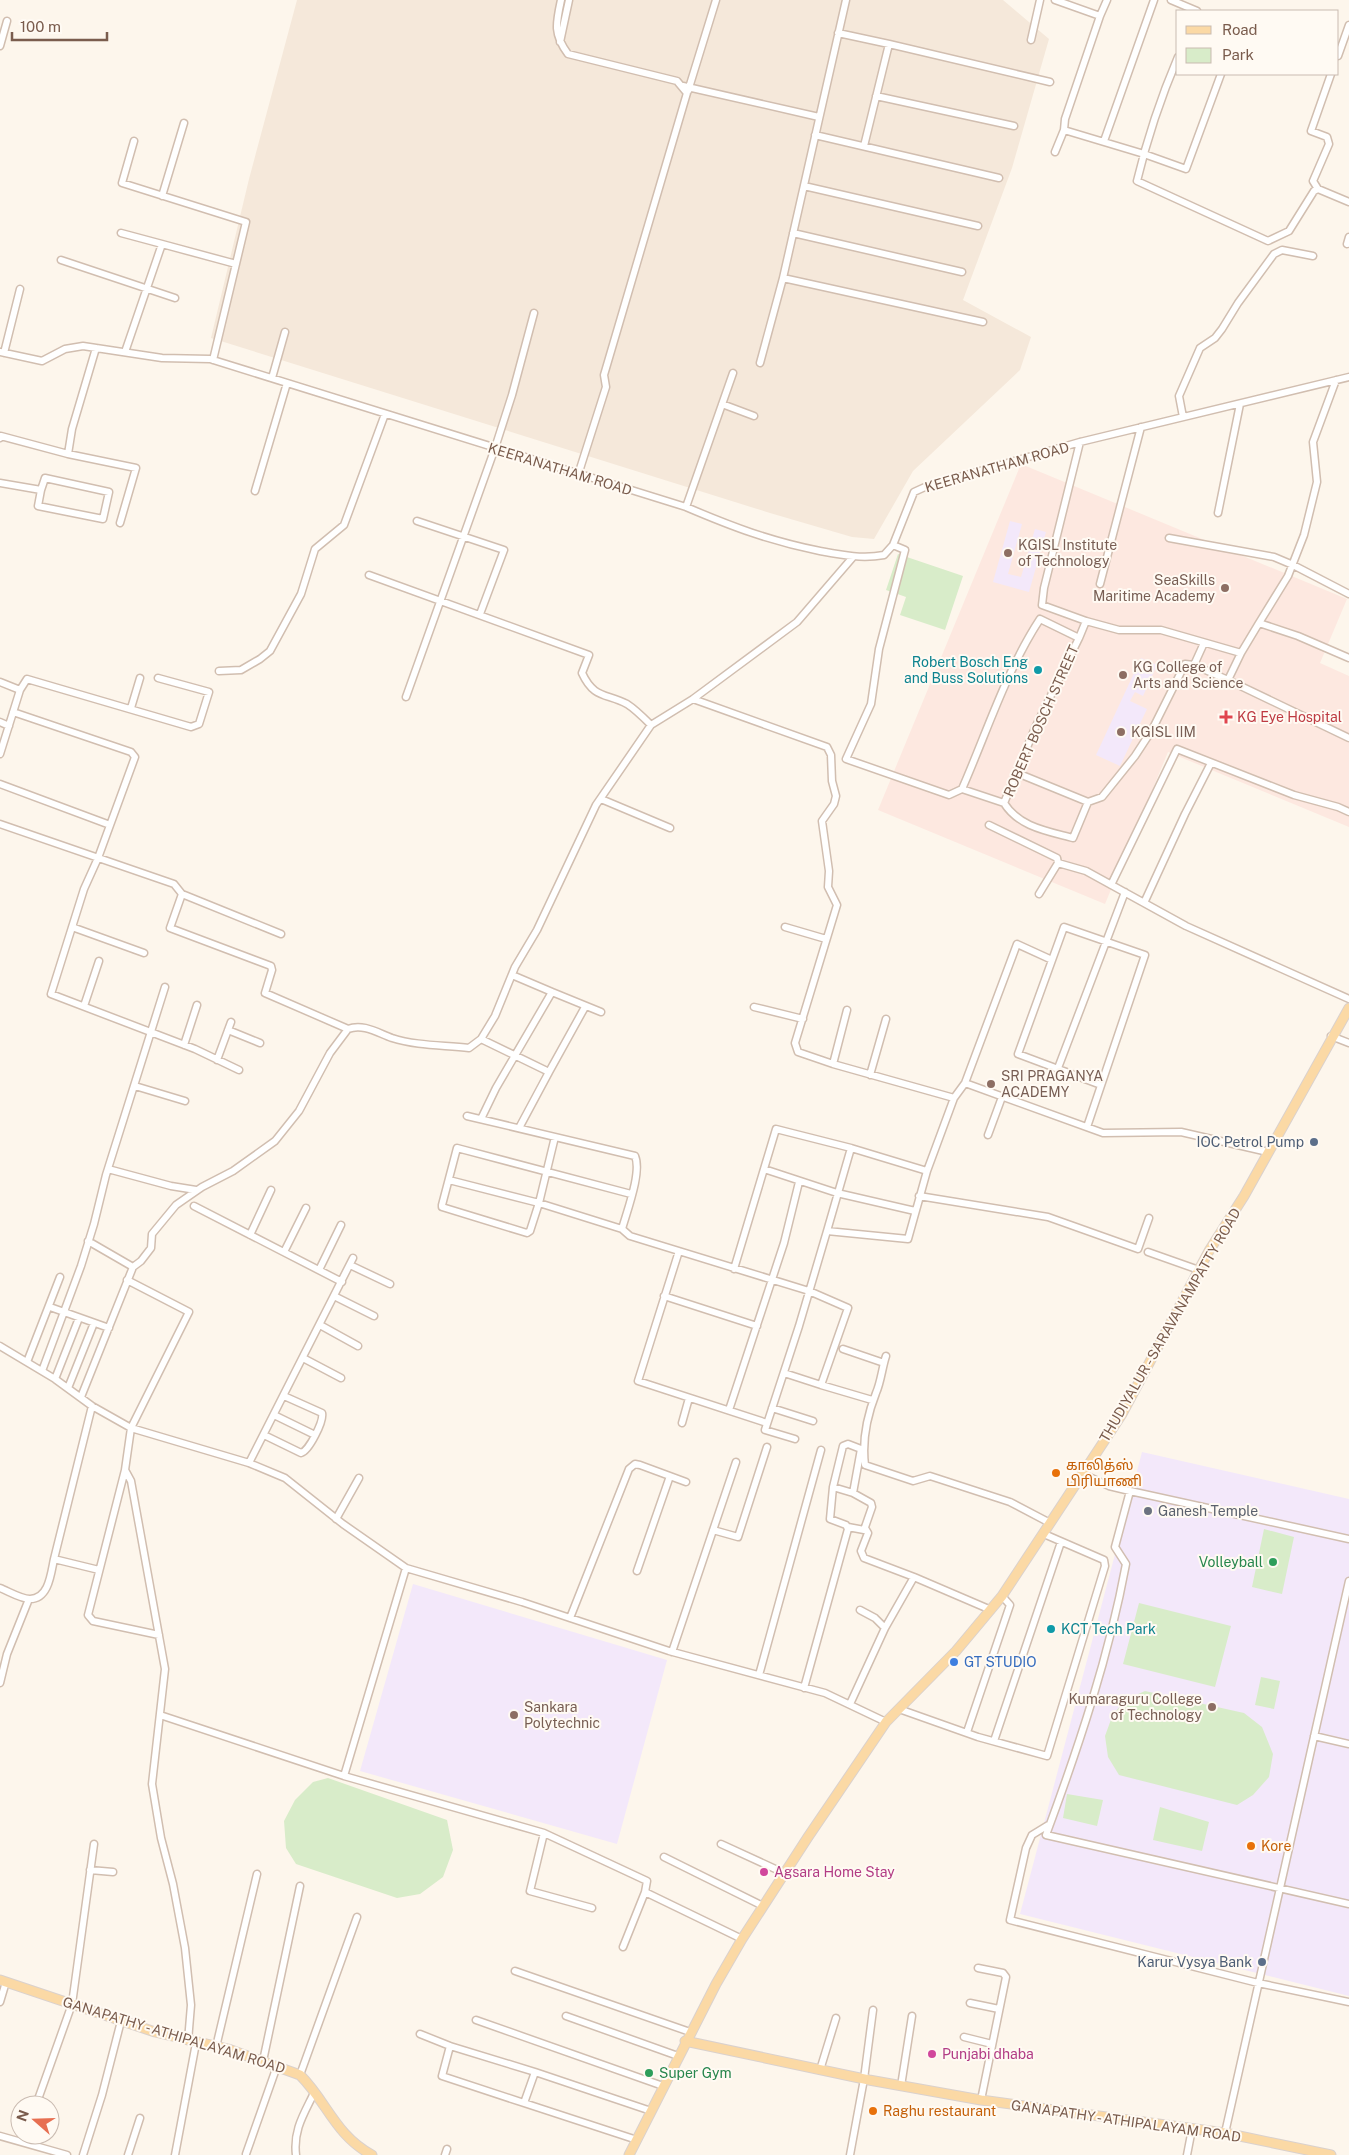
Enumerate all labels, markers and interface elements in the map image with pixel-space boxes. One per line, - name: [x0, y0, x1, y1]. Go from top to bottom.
- scale bar: [12, 10, 108, 42]
- legend: [1176, 10, 1339, 75]
- text: 100 m: [20, 18, 61, 35]
- text: Road: [1222, 21, 1258, 38]
- text: Park: [1222, 46, 1254, 63]
- street label: KEERANATHAM ROAD: [923, 439, 1071, 495]
- street label: KEERANATHAM ROAD: [486, 440, 634, 498]
- place label: KGISL Institute of Technology: [1018, 537, 1117, 569]
- marker: KGISL Institute of Technology: [1002, 547, 1014, 559]
- place label: SeaSkills Maritime Academy: [1093, 572, 1216, 604]
- marker: SeaSkills Maritime Academy: [1219, 582, 1231, 594]
- street label: ROBERT BOSCH STREET: [1000, 643, 1082, 799]
- place label: Robert Bosch Eng and Buss Solutions: [904, 654, 1028, 686]
- place label: KG College of Arts and Science: [1133, 659, 1244, 691]
- marker: Robert Bosch Eng and Buss Solutions: [1032, 664, 1044, 676]
- marker: KG College of Arts and Science: [1117, 669, 1129, 681]
- place label: KG Eye Hospital: [1237, 709, 1342, 725]
- marker: KG Eye Hospital: [1219, 710, 1233, 724]
- place label: KGISL IIM: [1131, 724, 1196, 740]
- marker: KGISL IIM: [1115, 726, 1127, 738]
- place label: SRI PRAGANYA ACADEMY: [1001, 1068, 1103, 1100]
- marker: SRI PRAGANYA ACADEMY: [985, 1078, 997, 1090]
- place label: IOC Petrol Pump: [1196, 1134, 1304, 1150]
- marker: IOC Petrol Pump: [1308, 1136, 1320, 1148]
- street label: THUDIYALUR - SARAVANAMPATTY ROAD: [1096, 1205, 1244, 1445]
- place label: காலித்ஸ் பிரியாணி: [1066, 1457, 1142, 1489]
- marker: காலித்ஸ் பிரியாணி: [1050, 1467, 1062, 1479]
- place label: Ganesh Temple: [1158, 1503, 1258, 1519]
- marker: Ganesh Temple: [1142, 1505, 1154, 1517]
- place label: Volleyball: [1199, 1554, 1263, 1570]
- marker: Volleyball: [1267, 1556, 1279, 1568]
- place label: KCT Tech Park: [1061, 1621, 1156, 1637]
- marker: KCT Tech Park: [1045, 1623, 1057, 1635]
- place label: GT STUDIO: [964, 1654, 1037, 1670]
- marker: GT STUDIO: [948, 1656, 960, 1668]
- place label: Kumaraguru College of Technology: [1068, 1691, 1203, 1723]
- place label: Sankara Polytechnic: [524, 1699, 600, 1731]
- marker: Kumaraguru College of Technology: [1206, 1701, 1218, 1713]
- marker: Sankara Polytechnic: [508, 1709, 520, 1721]
- place label: Kore: [1261, 1838, 1291, 1854]
- marker: Kore: [1245, 1840, 1257, 1852]
- place label: Agsara Home Stay: [774, 1864, 895, 1880]
- marker: Agsara Home Stay: [758, 1866, 770, 1878]
- place label: Karur Vysya Bank: [1137, 1954, 1252, 1970]
- marker: Karur Vysya Bank: [1256, 1956, 1268, 1968]
- street label: GANAPATHY - ATHIPALAYAM ROAD: [61, 1993, 287, 2077]
- place label: Punjabi dhaba: [942, 2046, 1034, 2062]
- marker: Punjabi dhaba: [926, 2048, 938, 2060]
- place label: Super Gym: [659, 2065, 732, 2081]
- marker: Super Gym: [643, 2067, 655, 2079]
- north arrow: [10, 2095, 60, 2145]
- street label: GANAPATHY - ATHIPALAYAM ROAD: [1010, 2097, 1242, 2145]
- place label: Raghu restaurant: [883, 2103, 996, 2119]
- marker: Raghu restaurant: [867, 2105, 879, 2117]
- text: N: [13, 2108, 32, 2123]

